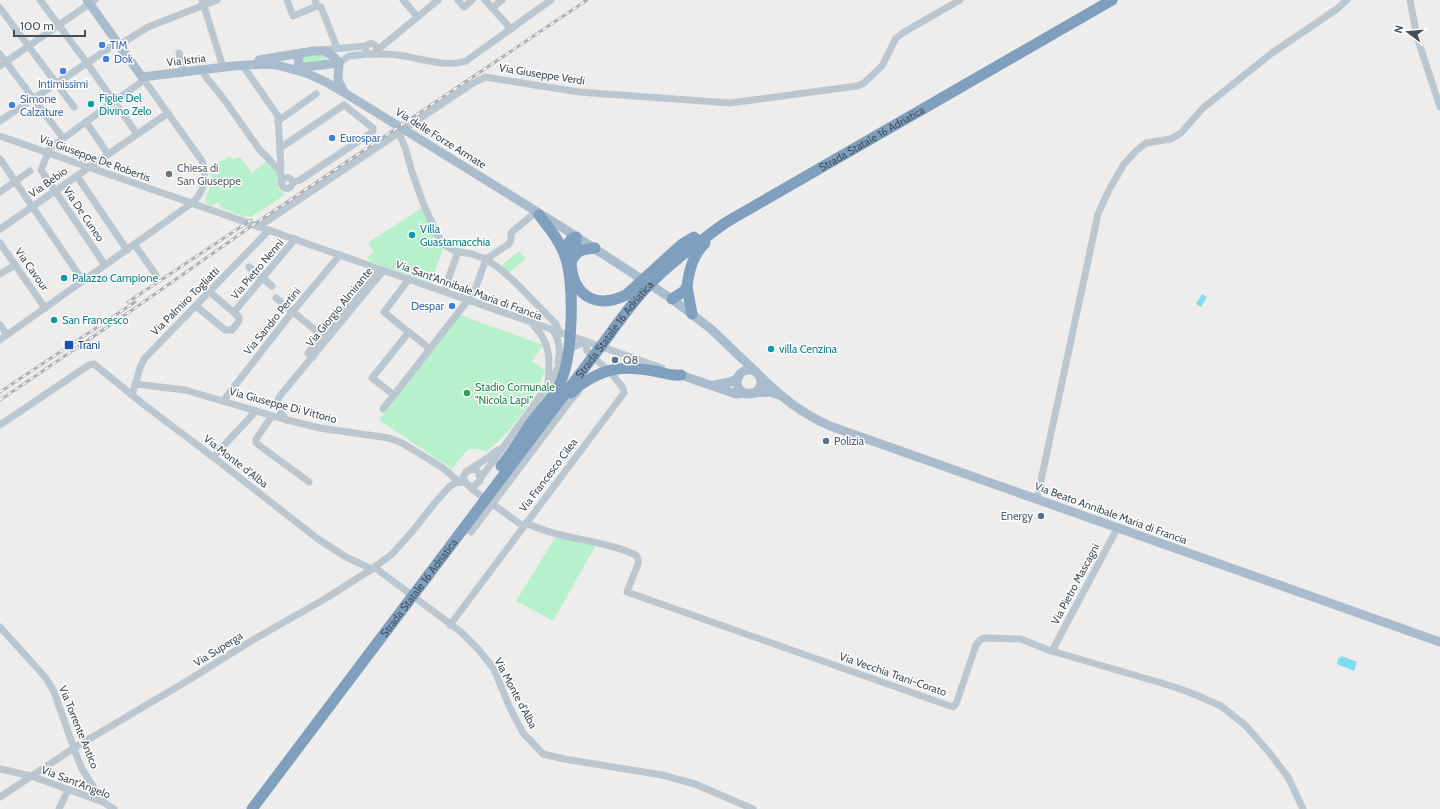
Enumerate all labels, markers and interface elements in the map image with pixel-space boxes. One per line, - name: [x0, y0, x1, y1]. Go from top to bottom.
- scale bar: [14, 12, 85, 38]
- north arrow: [1388, 12, 1428, 52]
- text: 100 m: [20, 18, 54, 33]
- text: N: [1391, 24, 1406, 35]
- place label: TIM: [110, 38, 128, 52]
- marker: TIM: [97, 40, 107, 50]
- street label: Via Istria: [166, 51, 207, 69]
- place label: Dok: [114, 52, 133, 66]
- marker: Dok: [101, 54, 111, 64]
- street label: Via Giuseppe Verdi: [498, 60, 586, 88]
- marker: Intimissimi: [58, 66, 68, 76]
- place label: Intimissimi: [38, 77, 88, 91]
- place label: Figlie Del Divino Zelo: [99, 91, 152, 118]
- place label: Simone Calzature: [20, 92, 64, 119]
- marker: Figlie Del Divino Zelo: [86, 99, 96, 109]
- marker: Simone Calzature: [7, 100, 17, 110]
- street label: Strada Statale 16 Adriatica: [816, 102, 928, 174]
- street label: Via delle Forze Armate: [393, 104, 489, 172]
- street label: Via Giuseppe De Robertis: [37, 131, 153, 185]
- place label: Eurospar: [340, 131, 381, 145]
- marker: Eurospar: [327, 133, 337, 143]
- place label: Chiesa di San Giuseppe: [177, 161, 241, 188]
- street label: Via Bebio: [26, 164, 70, 200]
- marker: Chiesa di San Giuseppe: [164, 169, 174, 179]
- street label: Via De Cuneo: [60, 184, 108, 244]
- place label: Villa Guastamacchia: [420, 222, 491, 249]
- marker: Villa Guastamacchia: [407, 230, 417, 240]
- street label: Via Pietro Nenni: [228, 236, 286, 302]
- street label: Via Cavour: [12, 245, 52, 294]
- street label: Via Sant'Annibale Maria di Francia: [394, 257, 545, 323]
- street label: Via Palmiro Togliatti: [148, 264, 222, 338]
- street label: Via Giorgio Almirante: [303, 264, 376, 350]
- place label: Palazzo Campione: [72, 271, 158, 285]
- marker: Palazzo Campione: [59, 273, 69, 283]
- street label: Strada Statale 16 Adriatica: [572, 277, 657, 381]
- street label: Via Sandro Pertini: [240, 284, 304, 358]
- place label: Despar: [411, 299, 445, 313]
- marker: Despar: [447, 301, 457, 311]
- place label: San Francesco: [62, 313, 129, 327]
- marker: San Francesco: [49, 315, 59, 325]
- place label: Trani: [78, 338, 100, 352]
- marker: Trani: [63, 339, 75, 351]
- place label: villa Cenzina: [779, 342, 838, 356]
- marker: villa Cenzina: [766, 344, 776, 354]
- place label: Q8: [623, 353, 638, 367]
- marker: Q8: [610, 355, 620, 365]
- place label: Stadio Comunale "Nicola Lapi": [475, 380, 555, 407]
- street label: Via Giuseppe Di Vittorio: [228, 384, 338, 426]
- marker: Stadio Comunale "Nicola Lapi": [462, 388, 472, 398]
- street label: Via Monte d'Alba: [201, 431, 272, 491]
- place label: Polizia: [834, 434, 865, 448]
- street label: Via Francesco Cilea: [516, 435, 581, 515]
- marker: Polizia: [821, 436, 831, 446]
- street label: Via Beato Annibale Maria di Francia: [1033, 479, 1190, 547]
- place label: Energy: [1001, 509, 1033, 523]
- marker: Energy: [1036, 511, 1046, 521]
- street label: Strada Statale 16 Adriatica: [377, 535, 461, 640]
- street label: Via Pietro Mascagni: [1048, 541, 1102, 627]
- street label: Via Superga: [191, 628, 246, 670]
- street label: Via Vecchia Trani-Corato: [837, 649, 949, 699]
- street label: Via Monte d'Alba: [491, 655, 541, 731]
- street label: Via Torrente Antico: [56, 683, 102, 771]
- street label: Via Sant'Angelo: [40, 762, 112, 802]

